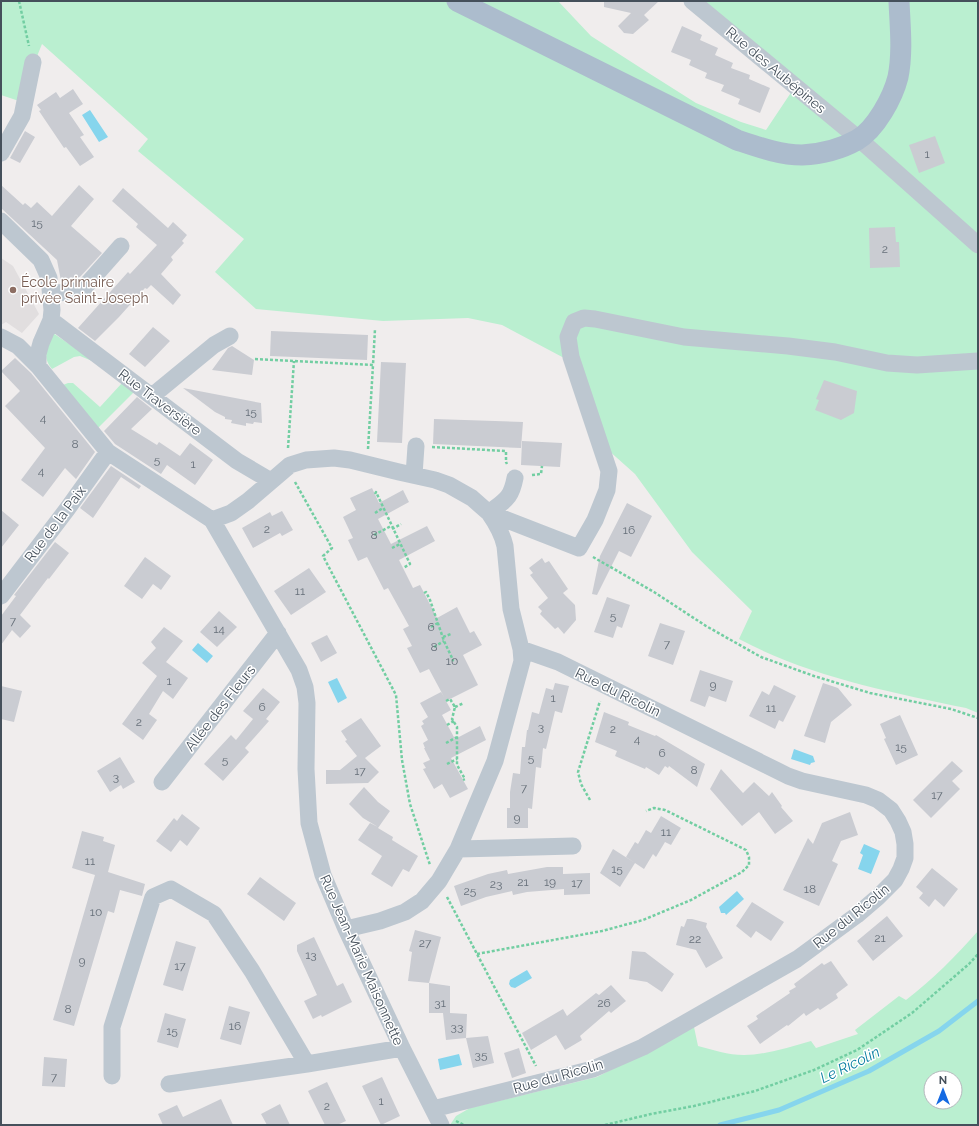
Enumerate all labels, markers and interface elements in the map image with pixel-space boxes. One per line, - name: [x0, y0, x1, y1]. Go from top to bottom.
- street label: Rue des Aubépines: [723, 24, 829, 117]
- house number: 1: [924, 147, 930, 161]
- house number: 15: [31, 216, 43, 230]
- house number: 2: [882, 242, 888, 256]
- place label: École primaire privée Saint-Joseph: [21, 273, 149, 306]
- marker: École primaire privée Saint-Joseph: [8, 285, 18, 295]
- street label: Rue Traversière: [115, 366, 205, 438]
- house number: 15: [245, 405, 257, 419]
- house number: 4: [40, 411, 47, 425]
- house number: 8: [71, 437, 79, 451]
- house number: 5: [154, 453, 161, 467]
- house number: 1: [190, 457, 196, 471]
- house number: 4: [38, 464, 45, 478]
- street label: Rue de la Paix: [21, 483, 89, 565]
- house number: 2: [264, 522, 270, 536]
- house number: 16: [623, 523, 635, 537]
- house number: 8: [370, 528, 378, 542]
- house number: 11: [295, 584, 305, 598]
- house number: 5: [610, 609, 617, 623]
- house number: 7: [10, 614, 17, 628]
- house number: 6: [427, 620, 435, 634]
- house number: 14: [213, 622, 225, 636]
- house number: 7: [664, 637, 671, 651]
- house number: 8: [430, 640, 438, 654]
- house number: 10: [446, 654, 458, 668]
- street label: Allée des Fleurs: [181, 662, 259, 754]
- street label: Rue du Ricolin: [573, 664, 663, 720]
- house number: 1: [166, 674, 172, 688]
- house number: 9: [709, 678, 717, 692]
- house number: 1: [550, 691, 556, 705]
- house number: 6: [258, 700, 266, 714]
- house number: 11: [766, 701, 776, 715]
- house number: 2: [136, 715, 142, 729]
- house number: 3: [538, 720, 544, 734]
- house number: 2: [610, 722, 616, 736]
- house number: 4: [634, 732, 641, 746]
- house number: 15: [895, 740, 907, 754]
- house number: 6: [658, 746, 666, 760]
- house number: 5: [528, 751, 535, 765]
- house number: 5: [222, 753, 229, 767]
- house number: 8: [690, 763, 698, 777]
- house number: 17: [354, 764, 366, 778]
- house number: 3: [113, 770, 119, 784]
- house number: 7: [521, 781, 528, 795]
- house number: 17: [931, 788, 943, 802]
- house number: 9: [513, 811, 521, 825]
- house number: 11: [661, 825, 671, 839]
- house number: 11: [85, 854, 95, 868]
- house number: 15: [611, 862, 623, 876]
- street label: Rue Jean-Marie Maisonnette: [317, 872, 407, 1048]
- house number: 21: [517, 875, 529, 889]
- house number: 19: [544, 875, 556, 889]
- house number: 17: [571, 876, 583, 890]
- house number: 23: [490, 877, 502, 891]
- street label: Rue du Ricolin: [810, 881, 892, 951]
- house number: 18: [804, 882, 816, 896]
- house number: 25: [464, 884, 477, 898]
- house number: 10: [90, 905, 102, 919]
- house number: 21: [874, 931, 886, 945]
- house number: 22: [689, 932, 701, 946]
- house number: 27: [419, 936, 432, 950]
- house number: 13: [305, 948, 317, 962]
- house number: 9: [78, 954, 86, 968]
- house number: 17: [174, 959, 186, 973]
- house number: 31: [434, 996, 446, 1010]
- house number: 26: [597, 996, 611, 1010]
- house number: 8: [64, 1002, 72, 1016]
- house number: 16: [229, 1019, 241, 1033]
- house number: 33: [451, 1020, 463, 1034]
- house number: 15: [166, 1024, 178, 1038]
- water label: Le Ricolin: [817, 1043, 883, 1087]
- house number: 35: [475, 1048, 488, 1062]
- street label: Rue du Ricolin: [511, 1056, 605, 1096]
- house number: 7: [51, 1070, 58, 1084]
- north arrow: [923, 1070, 963, 1110]
- text: N: [939, 1074, 947, 1087]
- house number: 1: [378, 1094, 384, 1108]
- house number: 2: [324, 1099, 330, 1113]

